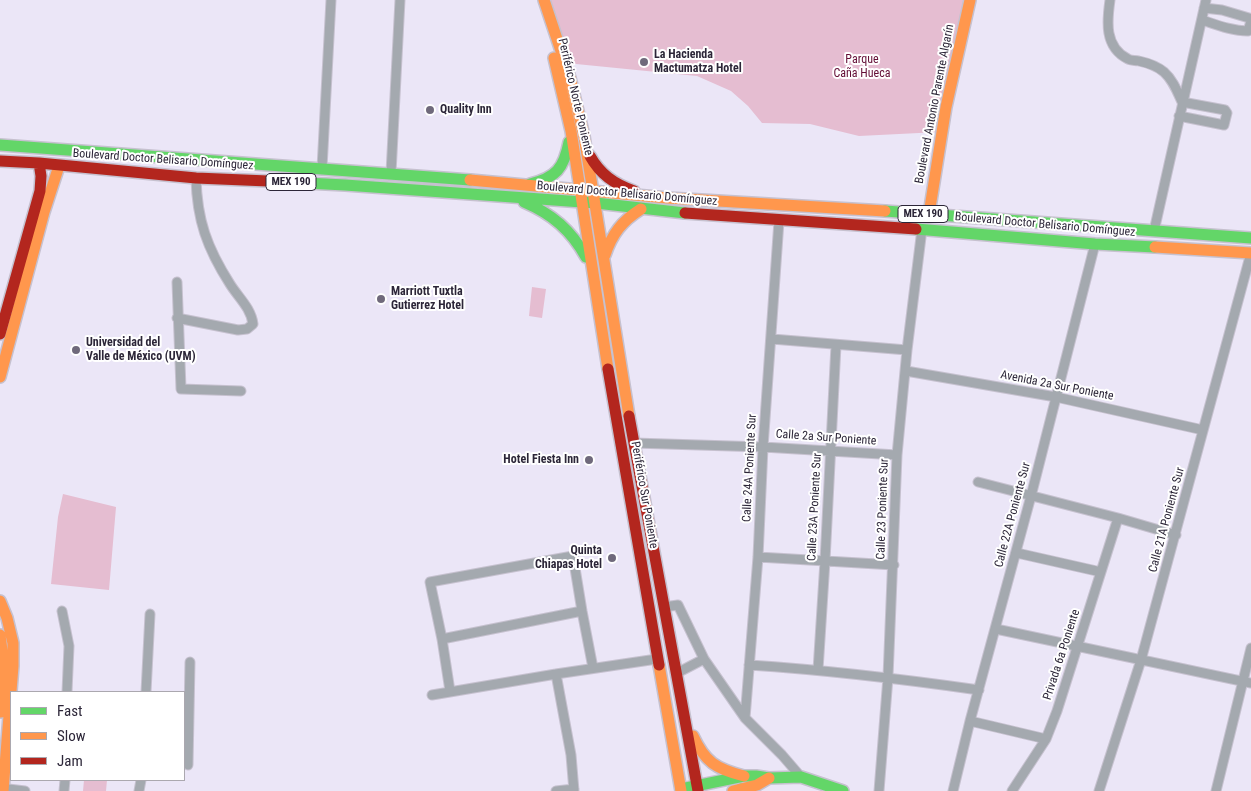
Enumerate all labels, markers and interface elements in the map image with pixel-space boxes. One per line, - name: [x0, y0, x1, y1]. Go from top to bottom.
- street label: Boulevard Antonio Parente Algarín: [912, 23, 958, 185]
- street label: Periférico Norte Poniente: [555, 37, 595, 157]
- place label: La Hacienda Mactumatza Hotel: [654, 48, 742, 76]
- park label: Parque Caña Hueca: [833, 53, 891, 81]
- marker: La Hacienda Mactumatza Hotel: [638, 56, 650, 68]
- place label: Quality Inn: [440, 103, 492, 117]
- marker: Quality Inn: [424, 104, 436, 116]
- street label: Boulevard Doctor Belisario Domínguez: [72, 146, 254, 174]
- road number: MEX 190: [266, 173, 316, 190]
- street label: Boulevard Doctor Belisario Domínguez: [536, 179, 718, 209]
- road number: MEX 190: [898, 205, 948, 222]
- street label: Boulevard Doctor Belisario Domínguez: [954, 210, 1136, 240]
- place label: Marriott Tuxtla Gutierrez Hotel: [391, 285, 464, 313]
- marker: Marriott Tuxtla Gutierrez Hotel: [375, 293, 387, 305]
- place label: Universidad del Valle de México (UVM): [86, 336, 196, 364]
- marker: Universidad del Valle de México (UVM): [70, 344, 82, 356]
- street label: Avenida 2a Sur Poniente: [999, 368, 1115, 404]
- street label: Calle 24A Poniente Sur: [740, 414, 760, 522]
- street label: Calle 2a Sur Poniente: [775, 427, 877, 449]
- street label: Periférico Sur Poniente: [627, 440, 661, 550]
- place label: Hotel Fiesta Inn: [503, 453, 579, 467]
- street label: Calle 23A Poniente Sur: [805, 453, 825, 561]
- marker: Hotel Fiesta Inn: [583, 454, 595, 466]
- street label: Calle 23 Poniente Sur: [874, 458, 892, 560]
- street label: Calle 22A Poniente Sur: [992, 461, 1034, 569]
- street label: Calle 21A Poniente Sur: [1146, 466, 1188, 574]
- place label: Quinta Chiapas Hotel: [535, 544, 602, 572]
- marker: Quinta Chiapas Hotel: [606, 552, 618, 564]
- street label: Privada 6a Poniente: [1041, 608, 1083, 702]
- legend: [10, 691, 185, 781]
- text: Fast: [57, 702, 82, 720]
- text: Slow: [57, 727, 86, 745]
- text: Jam: [57, 752, 83, 770]

